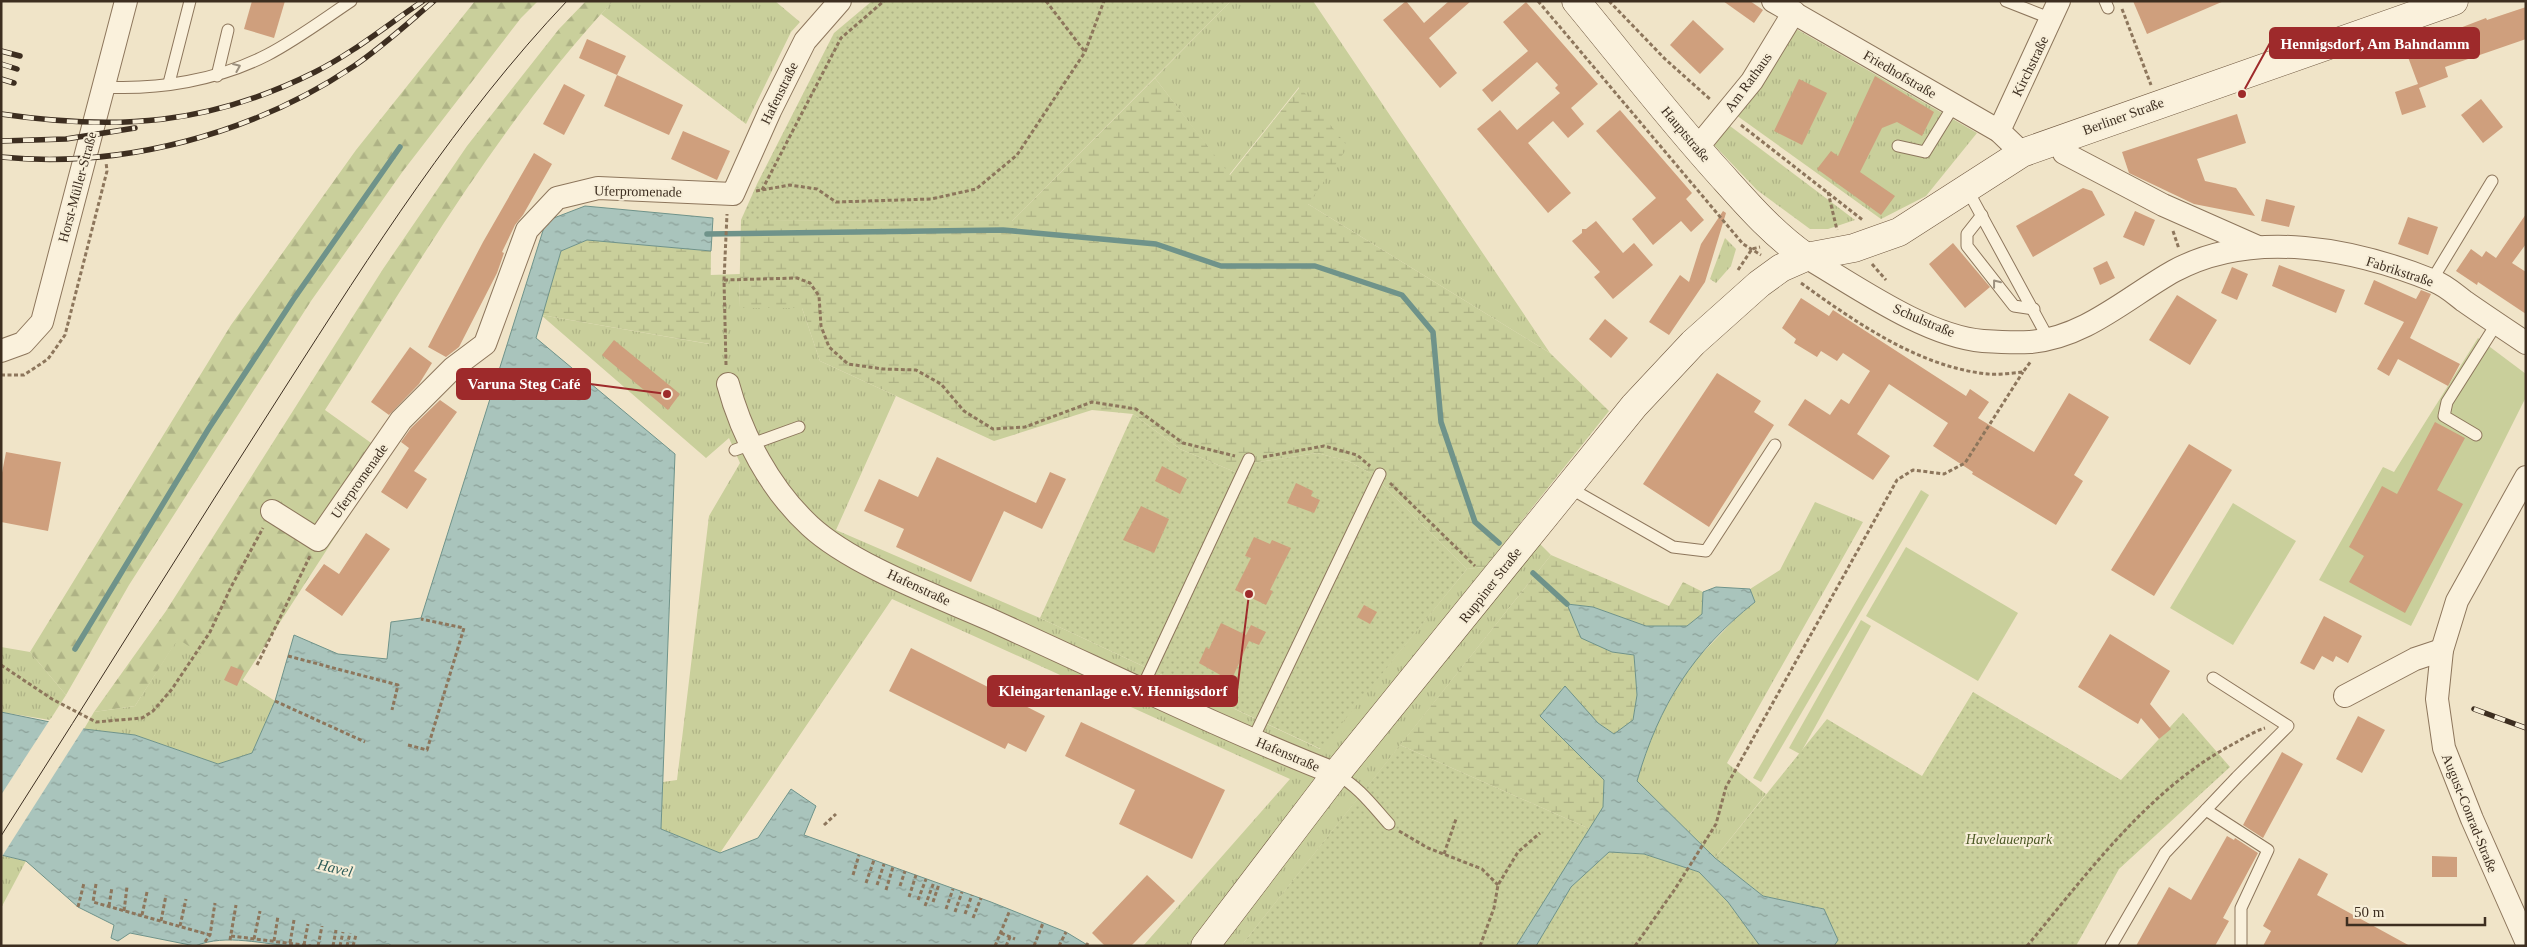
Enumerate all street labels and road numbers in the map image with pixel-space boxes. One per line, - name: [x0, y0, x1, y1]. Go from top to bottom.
- street label: Kirchstraße: [2009, 34, 2052, 99]
- street label: Friedhofstraße: [1861, 48, 1939, 101]
- street label: Am Rathaus: [1722, 50, 1775, 115]
- street label: Hafenstraße: [758, 60, 801, 127]
- street label: Berliner Straße: [2081, 95, 2166, 138]
- street label: Hauptstraße: [1658, 104, 1713, 165]
- street label: Horst-Müller-Straße: [55, 130, 99, 244]
- street label: Uferpromenade: [594, 183, 682, 200]
- street label: Fabrikstraße: [2364, 254, 2435, 289]
- street label: Schulstraße: [1891, 301, 1957, 340]
- street label: Uferpromenade: [328, 441, 391, 522]
- street label: Ruppiner Straße: [1456, 545, 1524, 626]
- street label: Hafenstraße: [885, 566, 953, 609]
- street label: Hafenstraße: [1254, 734, 1322, 775]
- street label: August-Conrad-Straße: [2439, 752, 2500, 875]

